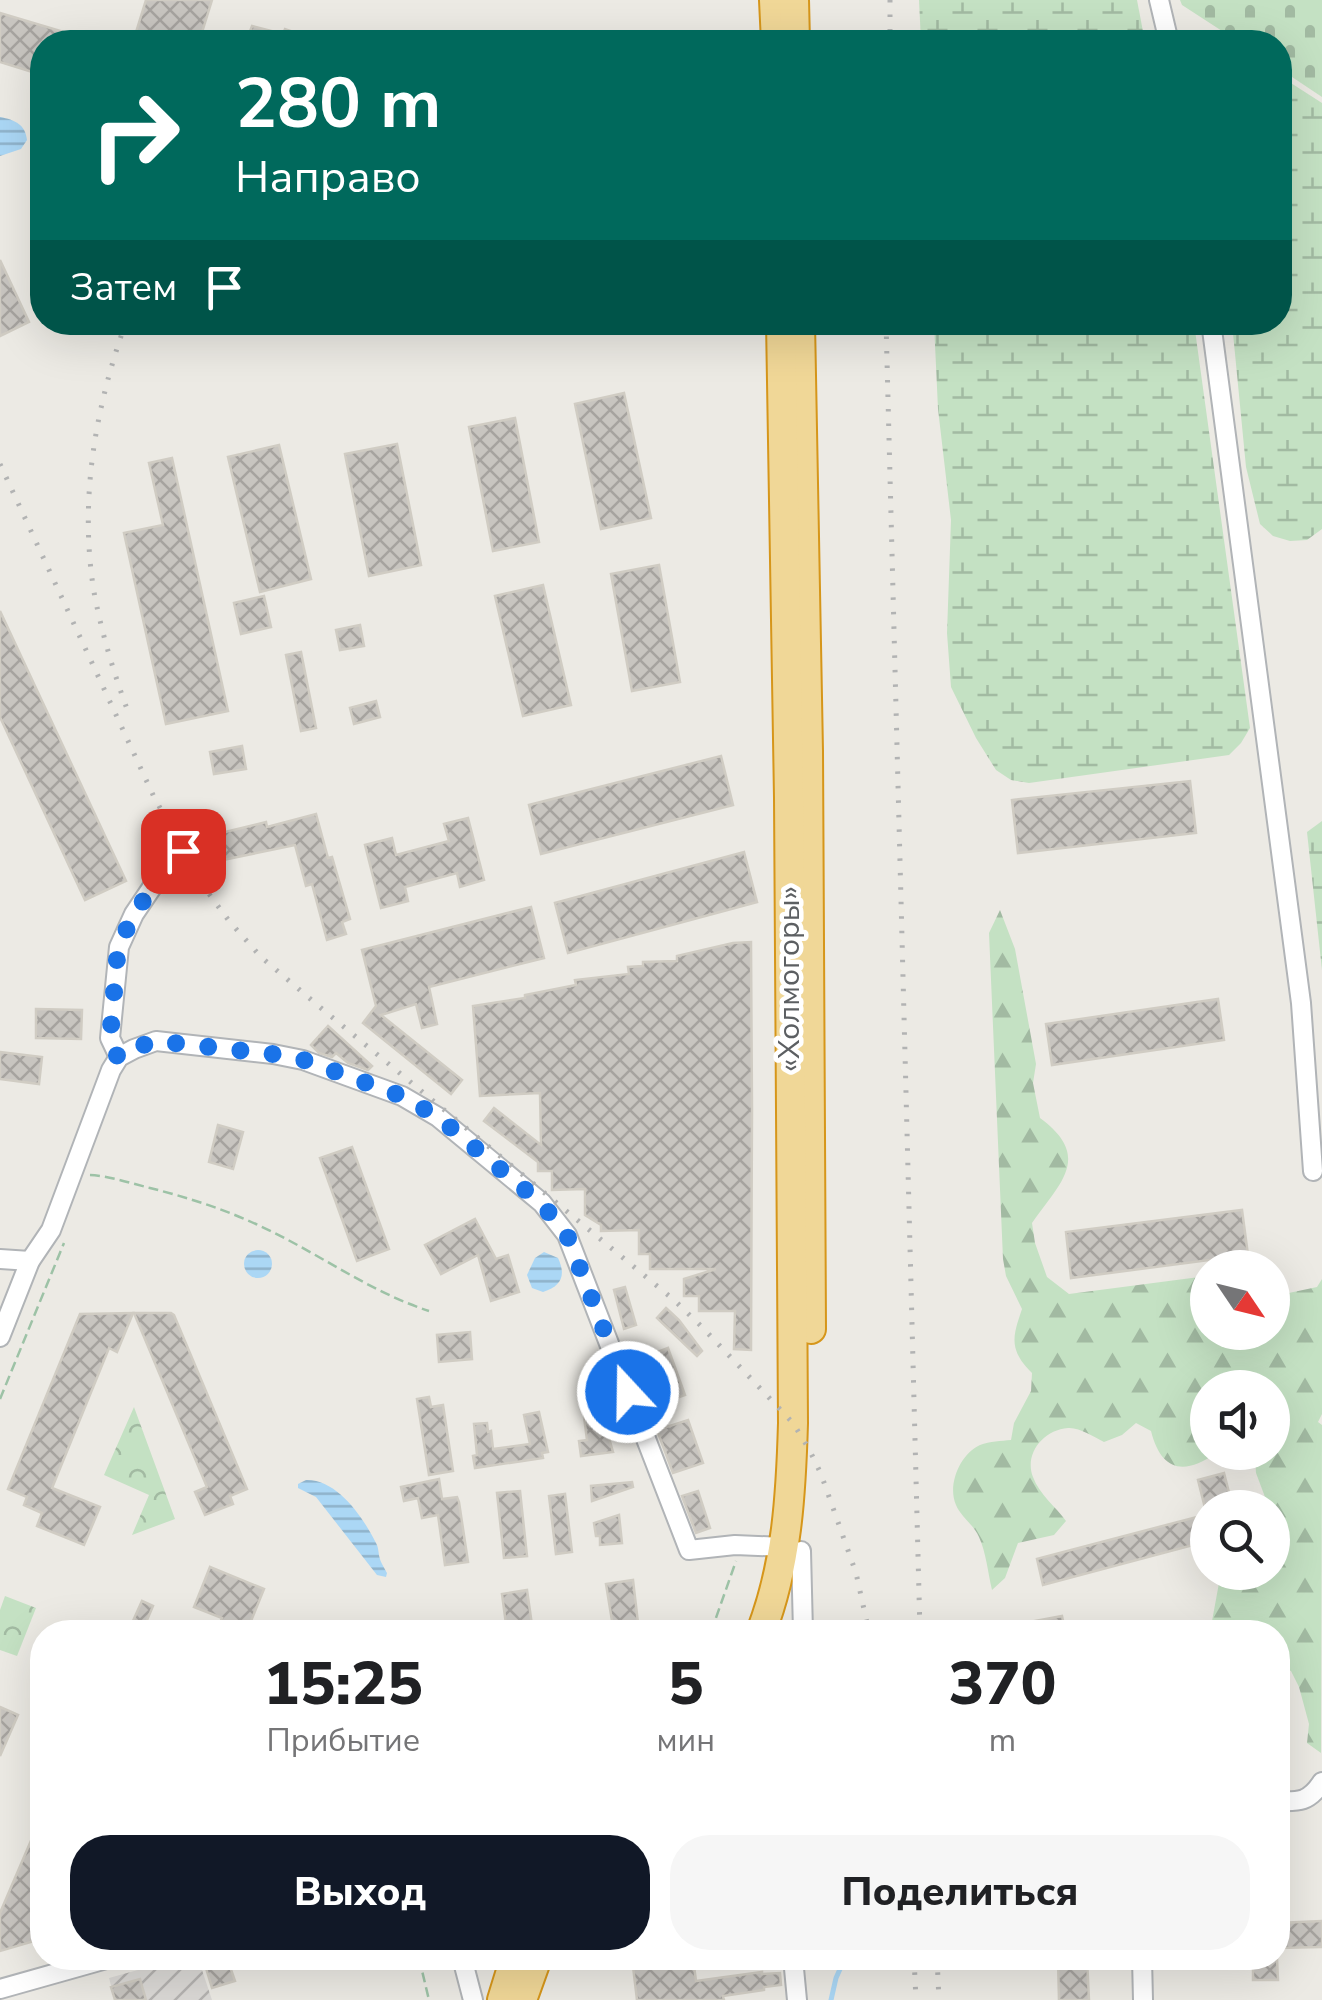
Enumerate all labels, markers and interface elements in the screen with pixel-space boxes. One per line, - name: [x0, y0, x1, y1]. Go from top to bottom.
- text: 280 m: [235, 56, 441, 152]
- icon: right: [70, 70, 200, 200]
- text: Направо: [235, 147, 421, 208]
- icon: arrive: [197, 260, 252, 315]
- text: Затем: [70, 262, 177, 313]
- pin: [141, 809, 226, 894]
- icon: arrive: [156, 824, 211, 879]
- street label: «Холмогоры»: [769, 886, 810, 1072]
- north arrow: [1190, 1250, 1290, 1350]
- map controls: [1190, 1250, 1290, 1590]
- position arrow: [576, 1340, 680, 1444]
- button: sound: [1190, 1370, 1290, 1470]
- button: search: [1190, 1490, 1290, 1590]
- text: 15:25: [263, 1643, 423, 1725]
- text: 5: [668, 1643, 704, 1725]
- text: 370: [949, 1643, 1057, 1725]
- text: Прибытие: [266, 1719, 420, 1762]
- text: мин: [657, 1719, 715, 1762]
- text: m: [989, 1719, 1016, 1762]
- button: Выход: [70, 1835, 650, 1950]
- button: Поделиться: [670, 1835, 1250, 1950]

